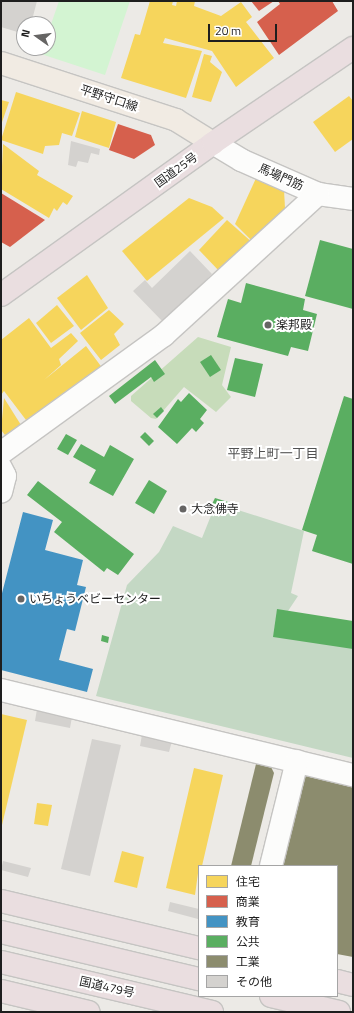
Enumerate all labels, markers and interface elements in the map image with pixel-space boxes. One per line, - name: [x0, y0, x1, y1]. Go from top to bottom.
- north arrow: [16, 16, 56, 56]
- scale bar: [210, 16, 279, 42]
- text: 20 m: [215, 21, 241, 40]
- text: N: [17, 28, 34, 39]
- street label: 平野守口線: [78, 82, 140, 114]
- street label: 国道25号: [152, 150, 200, 190]
- street label: 馬場門筋: [256, 161, 306, 193]
- place label: 楽邦殿: [276, 318, 312, 332]
- marker: 楽邦殿: [263, 320, 273, 330]
- district label: 平野上町一丁目: [228, 445, 318, 461]
- place label: 大念佛寺: [191, 502, 239, 516]
- marker: 大念佛寺: [178, 504, 188, 514]
- place label: いちょうベビーセンター: [29, 592, 161, 606]
- marker: いちょうベビーセンター: [16, 594, 26, 604]
- legend: [198, 865, 338, 997]
- text: 住宅: [236, 872, 260, 891]
- text: 商業: [236, 892, 260, 911]
- text: 教育: [236, 912, 260, 931]
- text: 公共: [236, 932, 260, 951]
- text: 工業: [236, 952, 260, 971]
- text: その他: [236, 972, 272, 991]
- street label: 国道479号: [78, 974, 136, 1000]

